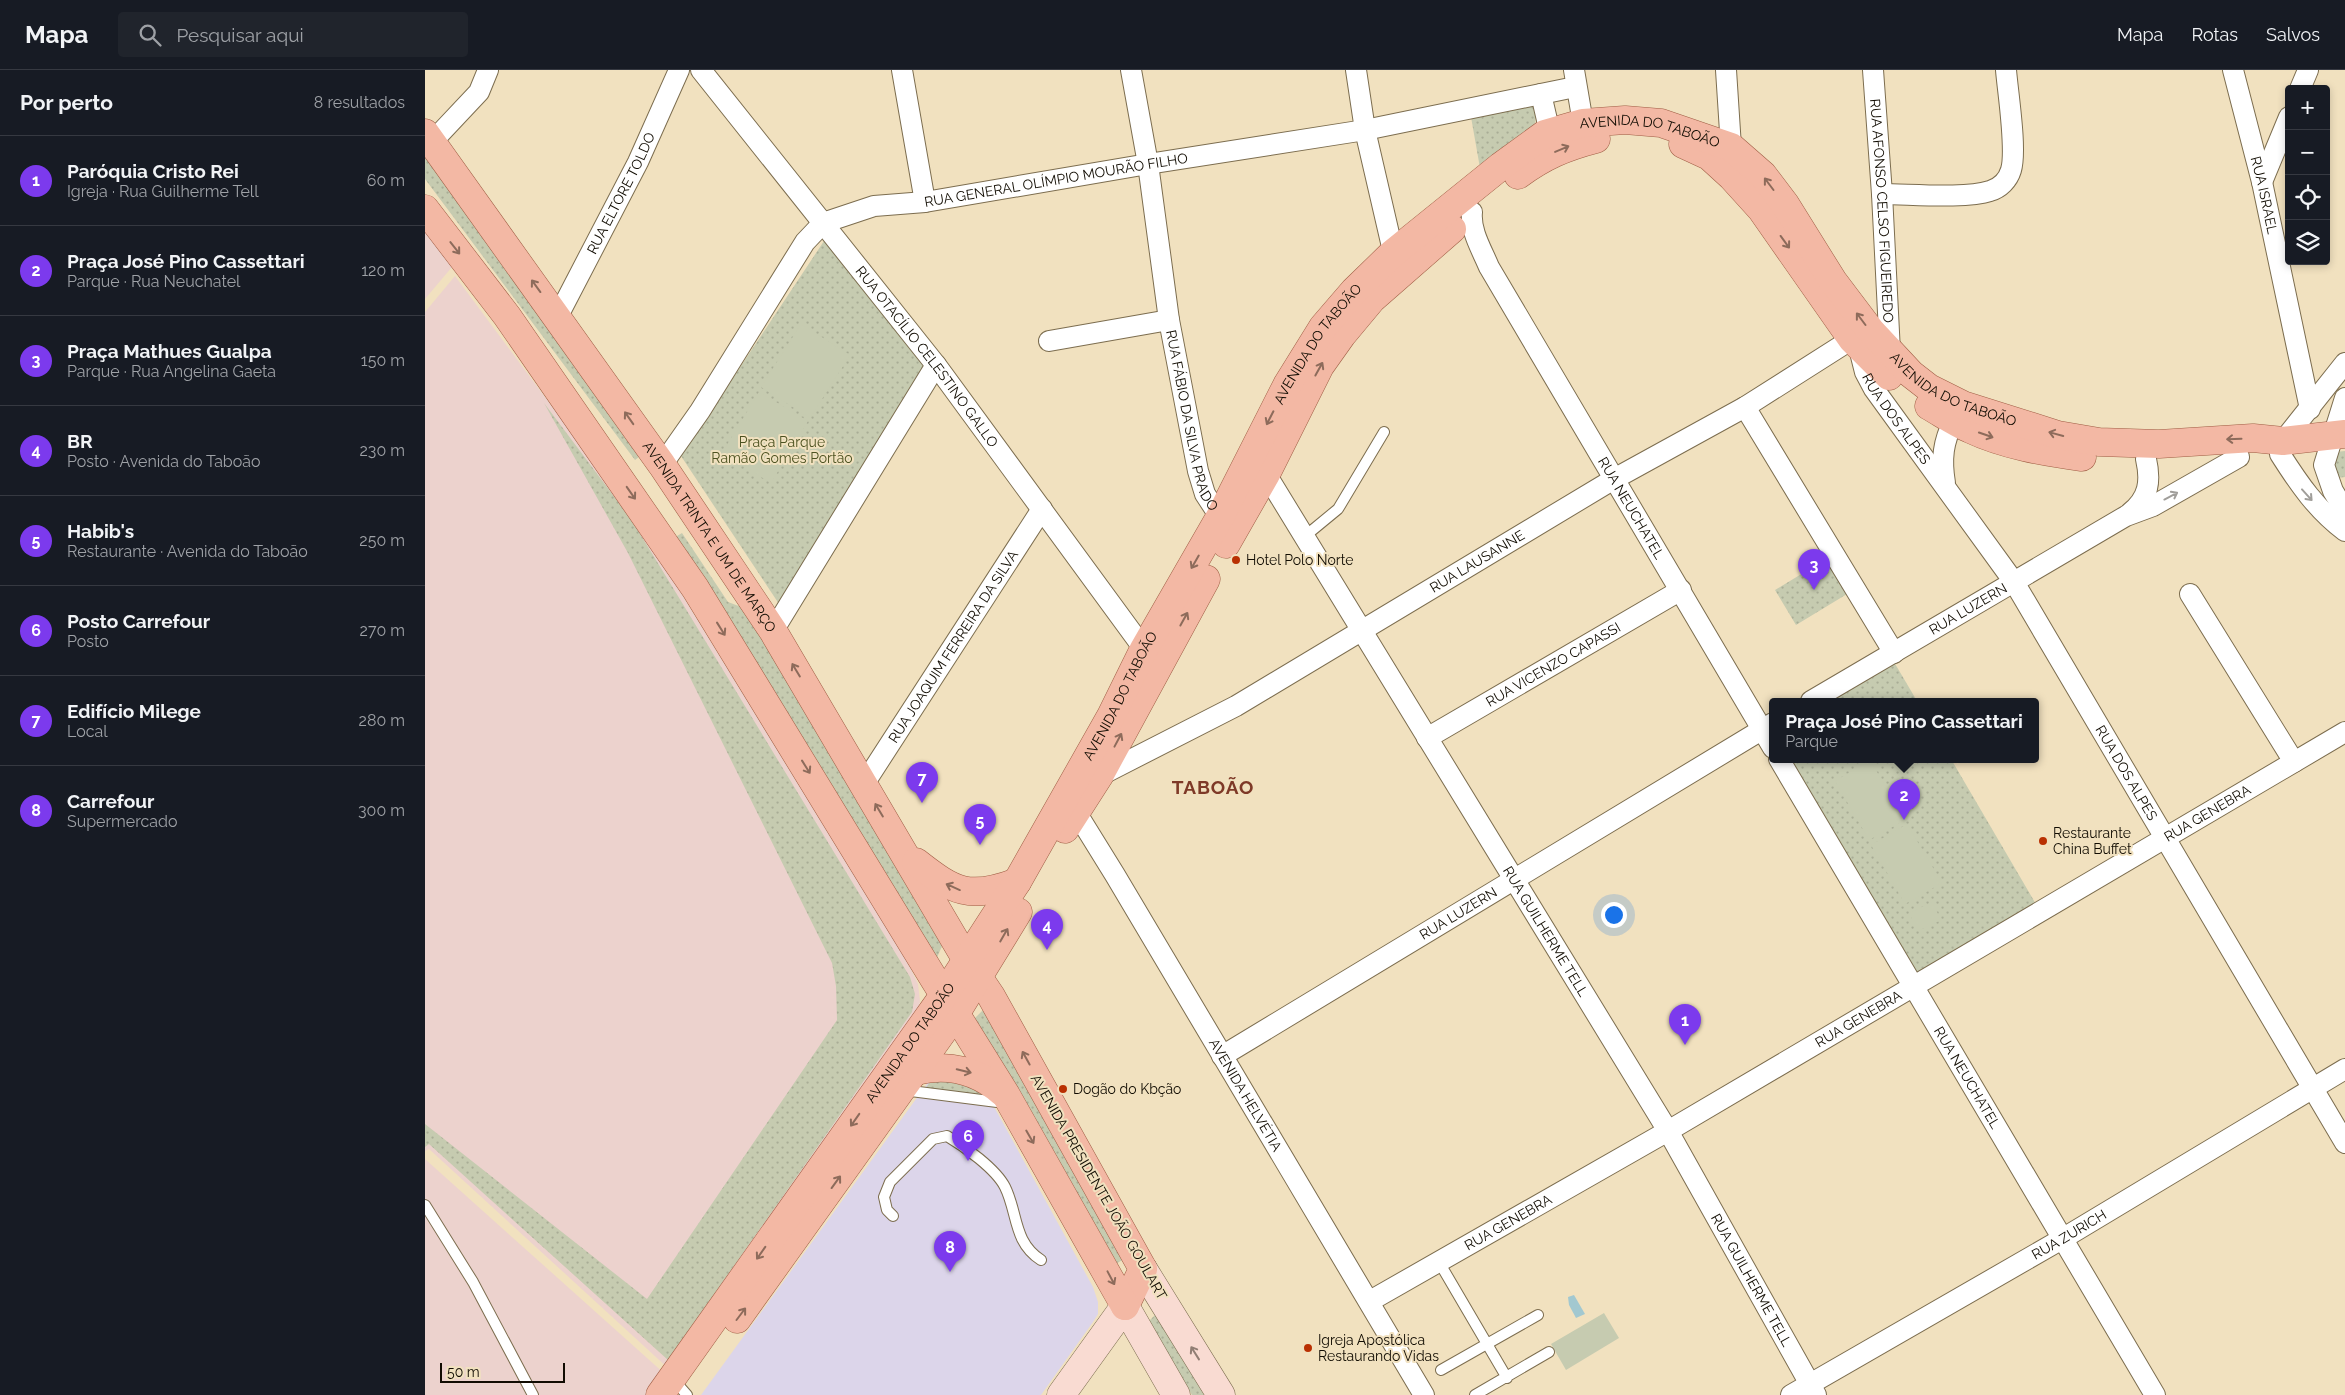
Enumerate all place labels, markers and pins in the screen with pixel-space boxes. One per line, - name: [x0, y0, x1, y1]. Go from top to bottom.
- pin: 3: [1798, 549, 1830, 590]
- place label: Hotel Polo Norte: [1246, 552, 1354, 568]
- marker: Hotel Polo Norte: [1230, 554, 1242, 566]
- pin: 7: [906, 762, 938, 803]
- pin: 2: [1888, 779, 1920, 820]
- pin: 5: [964, 804, 996, 845]
- place label: Restaurante China Buffet: [2053, 825, 2132, 857]
- marker: Restaurante China Buffet: [2037, 835, 2049, 847]
- pin: 4: [1031, 909, 1063, 950]
- pin: 1: [1669, 1004, 1701, 1045]
- place label: Dogão do Kbção: [1073, 1081, 1181, 1097]
- marker: Dogão do Kbção: [1057, 1083, 1069, 1095]
- pin: 6: [952, 1120, 984, 1161]
- pin: 8: [934, 1231, 966, 1272]
- place label: Igreja Apostólica Restaurando Vidas: [1318, 1332, 1439, 1364]
- marker: Igreja Apostólica Restaurando Vidas: [1302, 1342, 1314, 1354]

